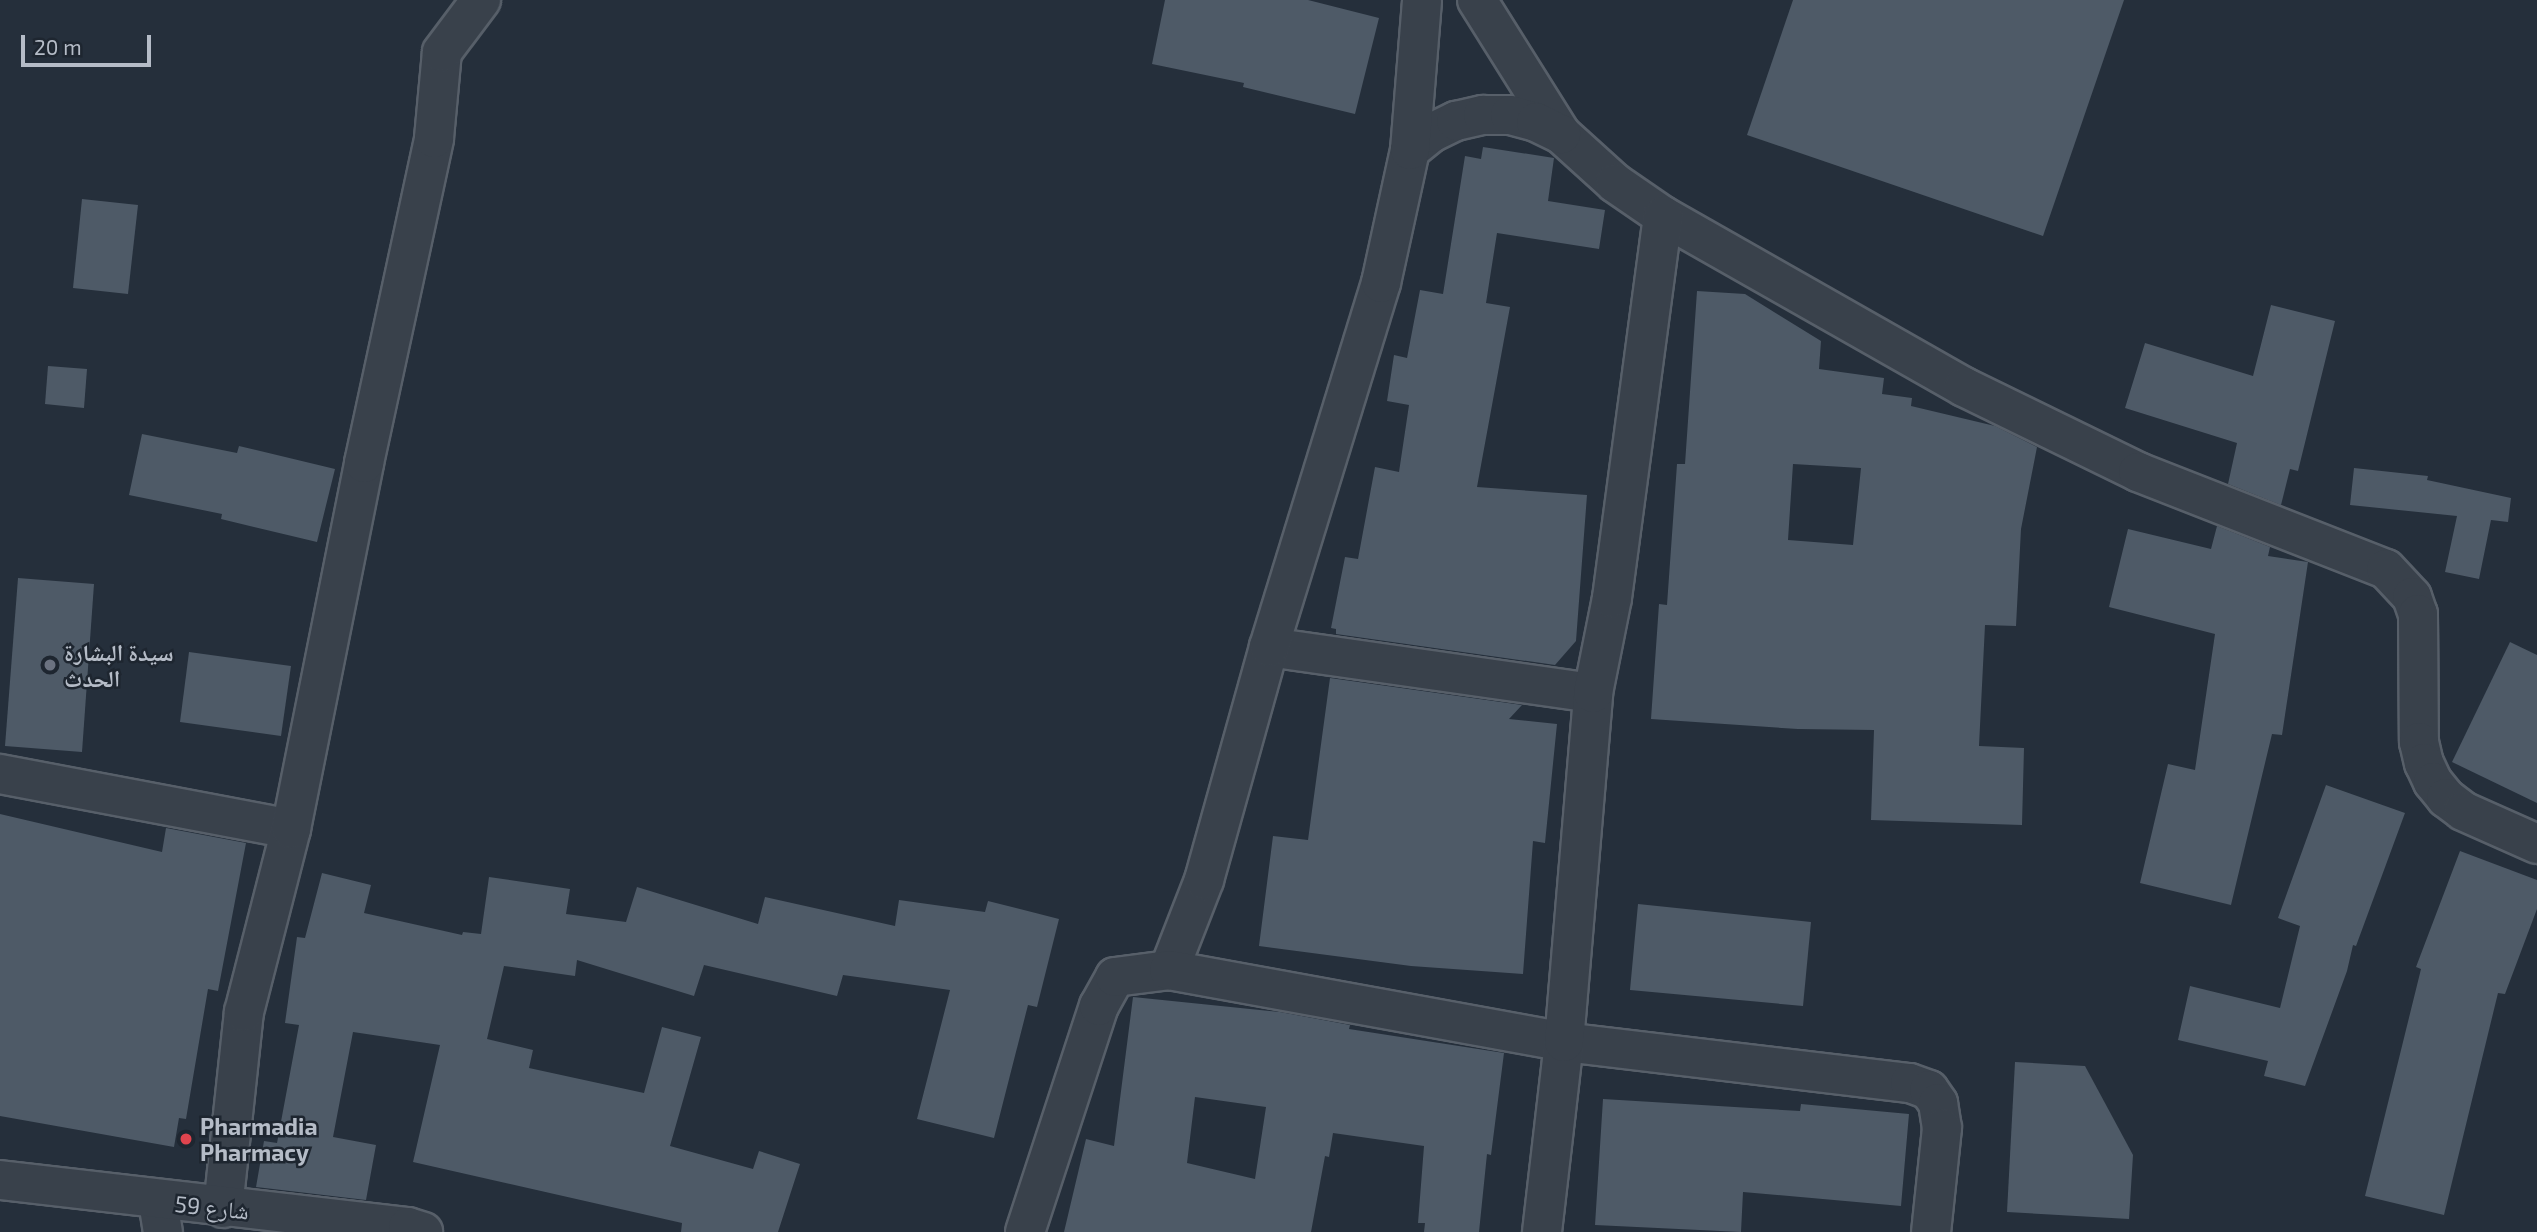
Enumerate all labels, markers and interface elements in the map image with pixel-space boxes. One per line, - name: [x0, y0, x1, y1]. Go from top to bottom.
- scale bar: [24, 21, 154, 65]
- text: 20 m: [34, 34, 82, 59]
- place label: سيدة البشارة الحدث: [64, 638, 174, 692]
- marker: سيدة البشارة الحدث: [42, 657, 58, 673]
- place label: Pharmadia Pharmacy: [200, 1112, 318, 1166]
- marker: Pharmadia Pharmacy: [178, 1131, 194, 1147]
- street label: شارع 59: [174, 1189, 250, 1225]

